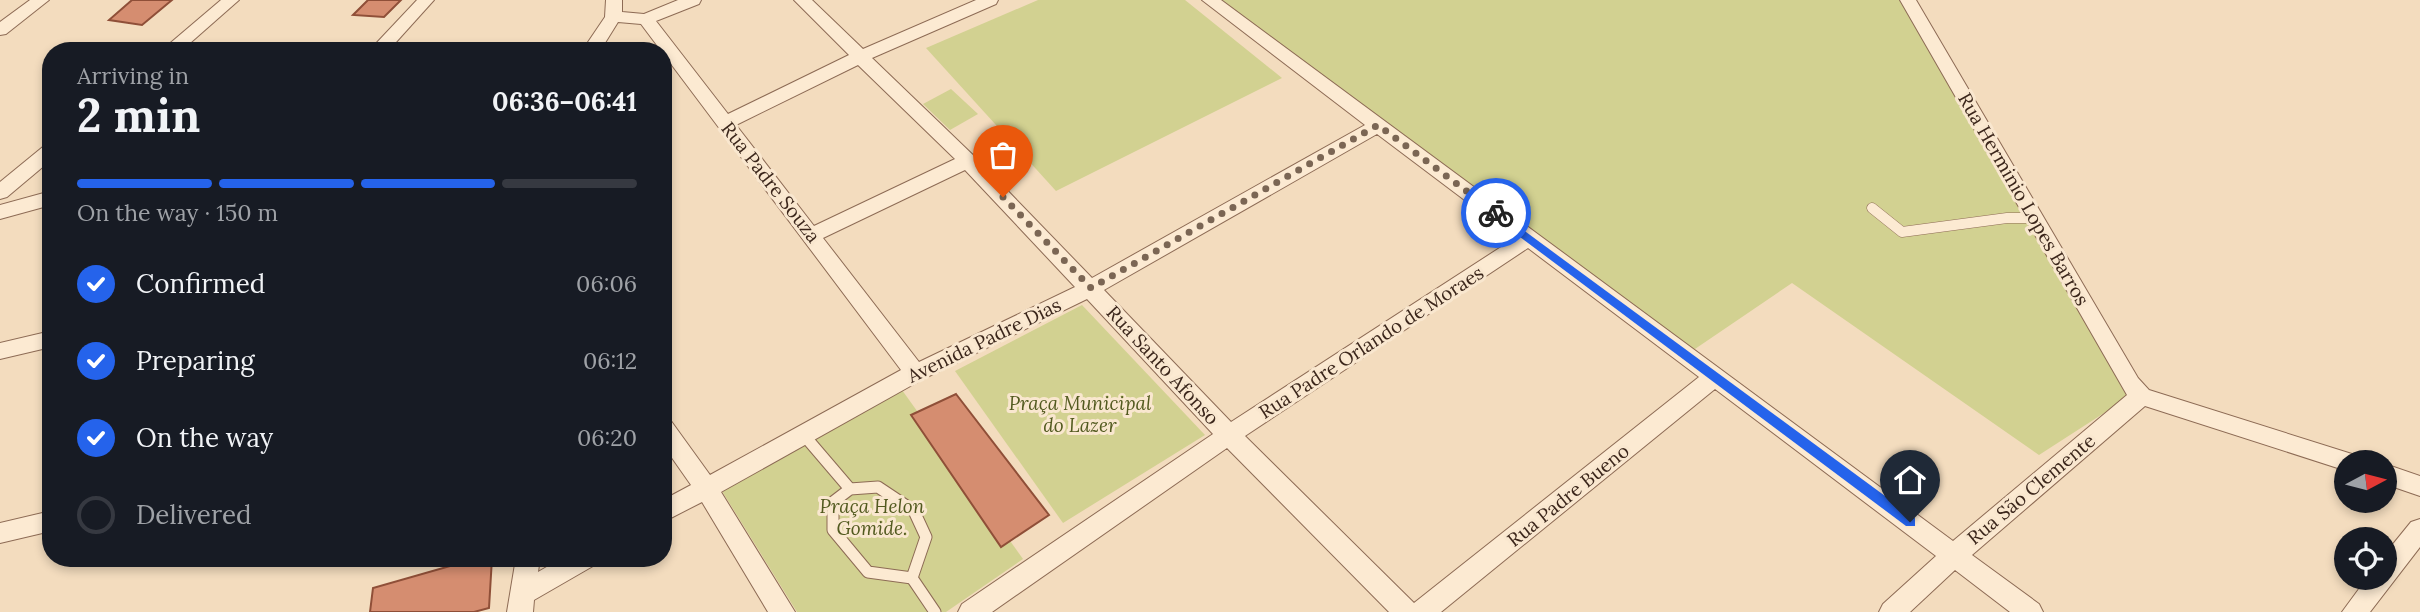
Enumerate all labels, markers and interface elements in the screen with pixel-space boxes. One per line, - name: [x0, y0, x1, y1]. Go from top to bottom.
- text: Arriving in: [77, 61, 189, 90]
- text: 06:36–06:41: [492, 85, 637, 118]
- text: 2 min: [77, 86, 200, 145]
- street label: Rua Herminio Lopes Barros: [1953, 88, 2095, 310]
- street label: Rua Padre Souza: [716, 117, 826, 247]
- pin: [973, 125, 1033, 197]
- icon: bag: [984, 136, 1022, 174]
- courier: [1461, 178, 1531, 248]
- icon: bike: [1477, 194, 1515, 232]
- text: On the way · 150 m: [77, 198, 278, 227]
- street label: Rua Padre Orlando de Moraes: [1254, 260, 1488, 424]
- icon: check: [77, 265, 115, 303]
- text: Confirmed: [136, 267, 265, 300]
- text: 06:06: [576, 269, 637, 298]
- street label: Avenida Padre Dias: [902, 292, 1065, 388]
- street label: Rua Santo Afonso: [1102, 300, 1224, 430]
- icon: check: [77, 342, 115, 380]
- text: Preparing: [136, 344, 255, 377]
- text: 06:12: [583, 346, 637, 375]
- park label: Praça Municipal do Lazer: [1009, 391, 1152, 437]
- icon: check: [77, 419, 115, 457]
- text: On the way: [136, 421, 273, 454]
- text: 06:20: [577, 423, 637, 452]
- street label: Rua São Clemente: [1962, 428, 2100, 550]
- street label: Rua Padre Bueno: [1502, 438, 1634, 552]
- pin: [1880, 450, 1940, 522]
- north arrow: [2334, 450, 2398, 513]
- map controls: [2334, 450, 2397, 590]
- icon: home: [1891, 461, 1929, 499]
- park label: Praça Helon Gomide.: [820, 494, 925, 540]
- text: Delivered: [136, 498, 252, 531]
- button: locate: [2334, 527, 2397, 590]

